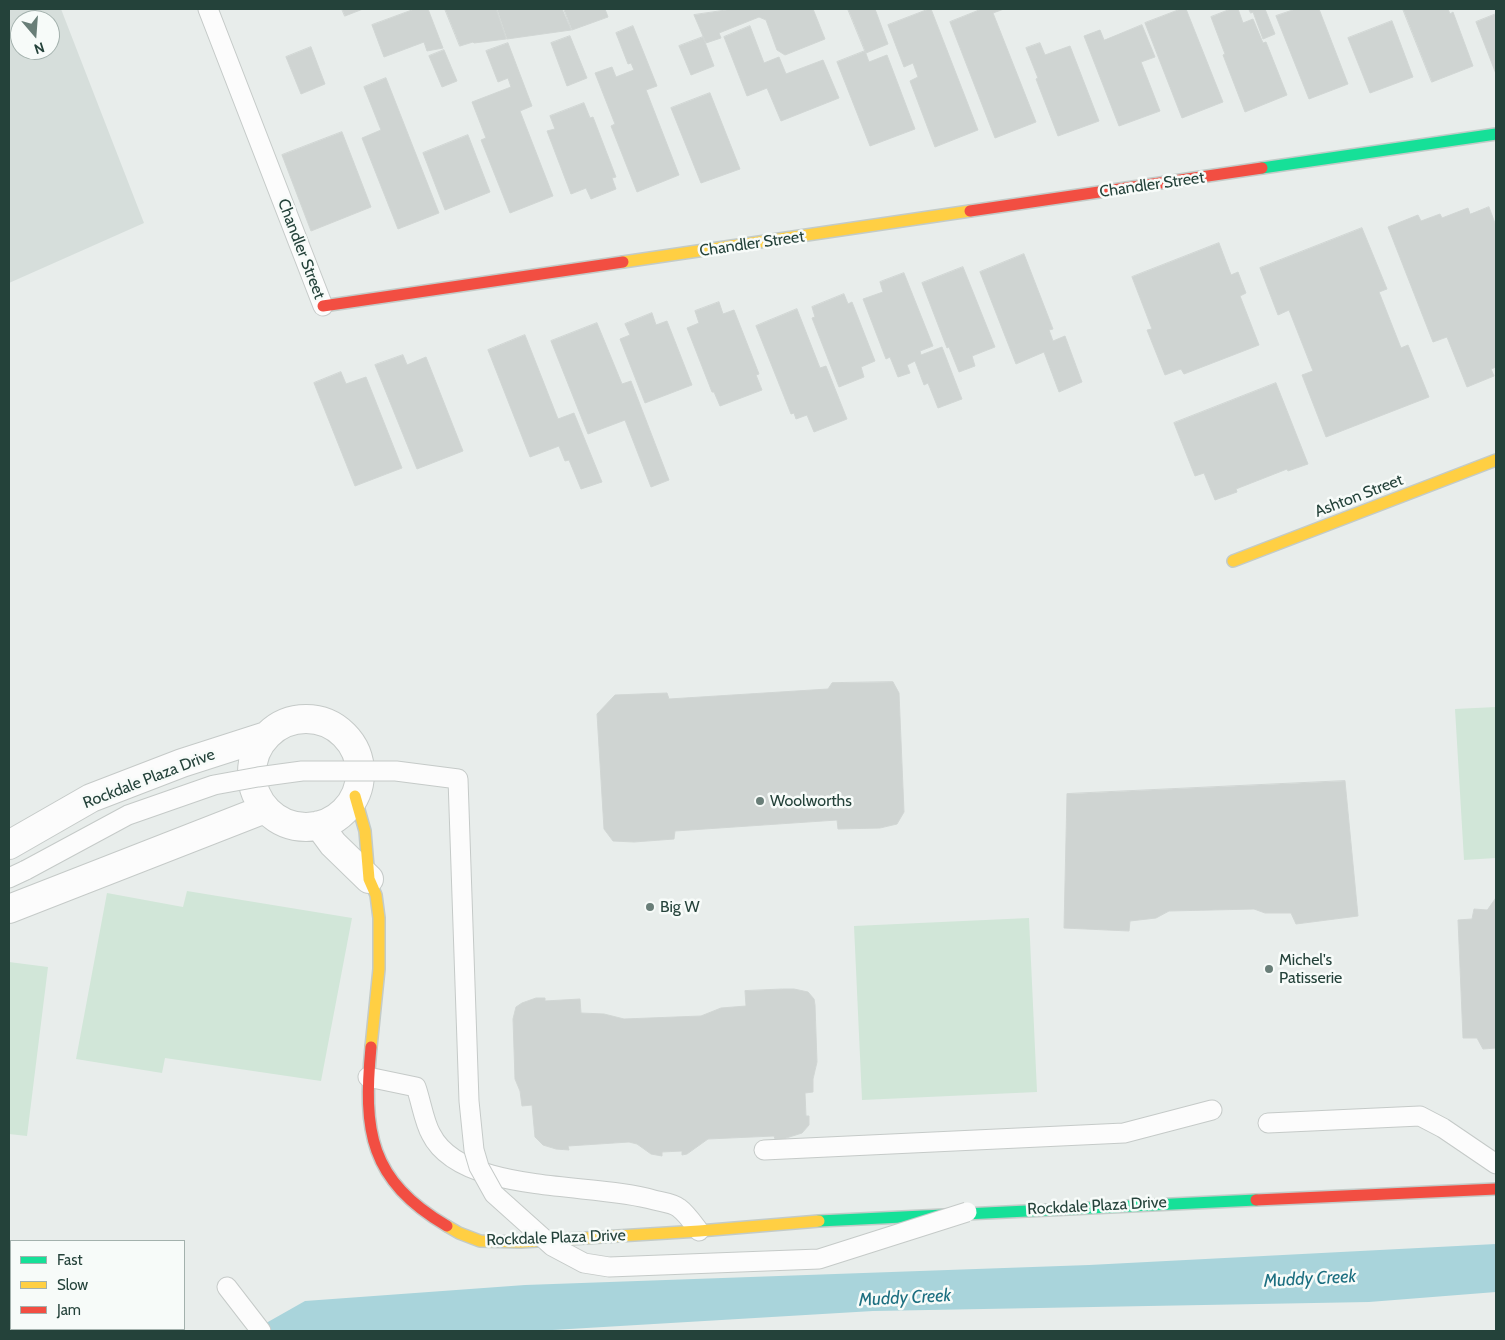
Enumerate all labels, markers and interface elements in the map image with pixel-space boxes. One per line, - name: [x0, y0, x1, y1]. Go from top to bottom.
- north arrow: [10, 10, 60, 60]
- text: N: [32, 38, 47, 58]
- street label: Chandler Street: [1098, 168, 1206, 202]
- street label: Chandler Street: [273, 196, 329, 302]
- street label: Chandler Street: [698, 227, 806, 261]
- street label: Ashton Street: [1312, 470, 1406, 522]
- street label: Rockdale Plaza Drive: [80, 745, 218, 813]
- place label: Woolworths: [770, 791, 852, 811]
- marker: Woolworths: [754, 795, 766, 807]
- place label: Big W: [660, 897, 700, 917]
- marker: Big W: [644, 901, 656, 913]
- place label: Michel's Patisserie: [1279, 950, 1342, 988]
- marker: Michel's Patisserie: [1263, 963, 1275, 975]
- street label: Rockdale Plaza Drive: [1027, 1193, 1167, 1219]
- street label: Rockdale Plaza Drive: [486, 1226, 626, 1250]
- legend: [10, 1240, 185, 1330]
- text: Fast: [57, 1251, 82, 1269]
- water label: Muddy Creek: [1263, 1266, 1357, 1292]
- text: Slow: [57, 1276, 88, 1294]
- water label: Muddy Creek: [858, 1285, 952, 1311]
- text: Jam: [57, 1301, 81, 1319]

